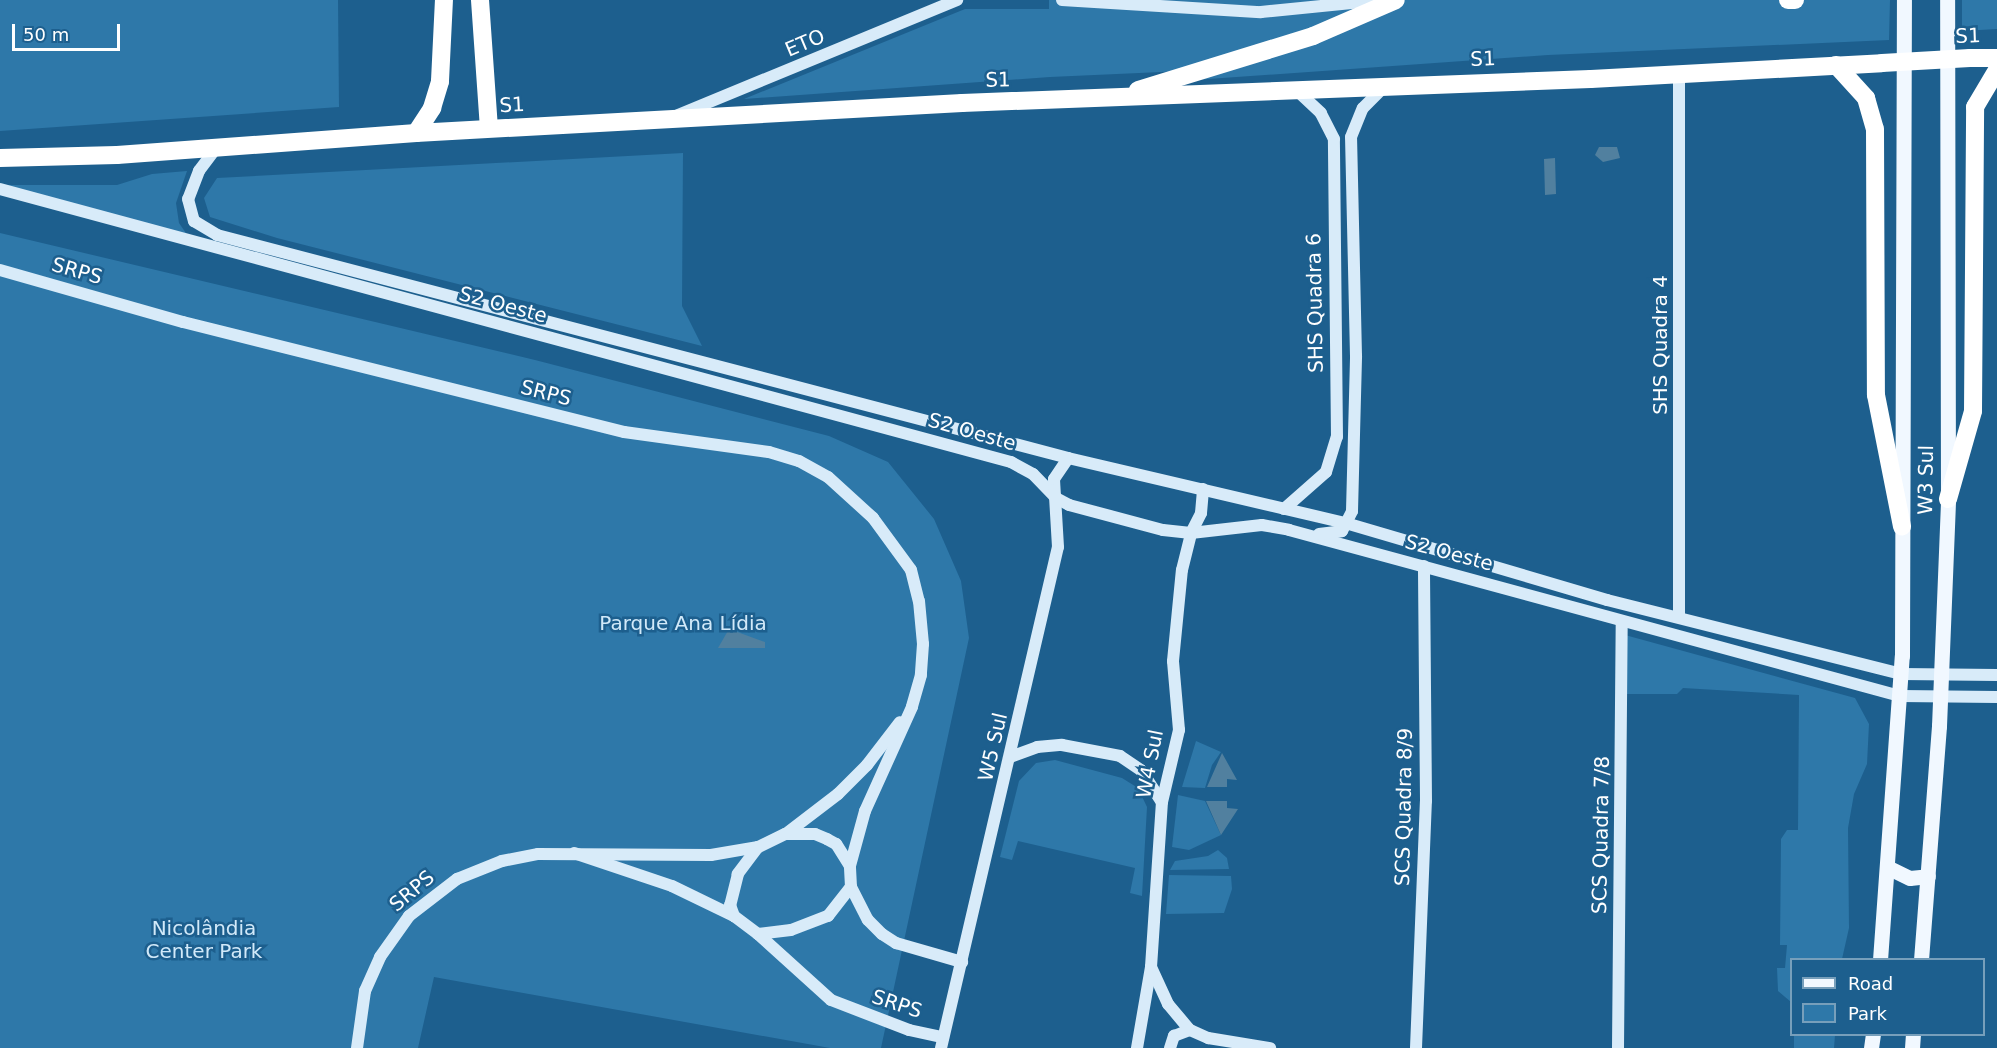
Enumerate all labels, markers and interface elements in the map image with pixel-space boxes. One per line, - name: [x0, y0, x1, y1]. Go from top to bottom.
- scale bar: [15, 12, 123, 50]
- text: 50 m: [23, 24, 69, 45]
- street label: ETO: [782, 24, 828, 62]
- street label: S1: [1955, 24, 1981, 48]
- street label: S1: [1470, 47, 1496, 71]
- street label: S1: [985, 68, 1011, 92]
- street label: S1: [499, 92, 525, 118]
- street label: SHS Quadra 6: [1302, 233, 1328, 373]
- street label: SRPS: [49, 252, 105, 290]
- street label: SHS Quadra 4: [1648, 275, 1672, 415]
- street label: S2 Oeste: [456, 282, 550, 328]
- street label: SRPS: [518, 375, 574, 411]
- street label: S2 Oeste: [925, 408, 1019, 456]
- street label: W3 Sul: [1913, 445, 1939, 515]
- street label: S2 Oeste: [1402, 530, 1496, 576]
- park label: Parque Ana Lídia: [599, 611, 767, 635]
- street label: W5 Sul: [973, 710, 1013, 784]
- street label: W4 Sul: [1132, 727, 1168, 801]
- street label: SCS Quadra 8/9: [1391, 728, 1417, 886]
- street label: SCS Quadra 7/8: [1588, 756, 1614, 914]
- street label: SRPS: [385, 865, 439, 917]
- park label: Nicolândia Center Park: [146, 916, 262, 963]
- legend: [1790, 958, 1985, 1036]
- text: Road: [1848, 973, 1893, 994]
- street label: SRPS: [869, 985, 925, 1023]
- text: Park: [1848, 1003, 1887, 1024]

